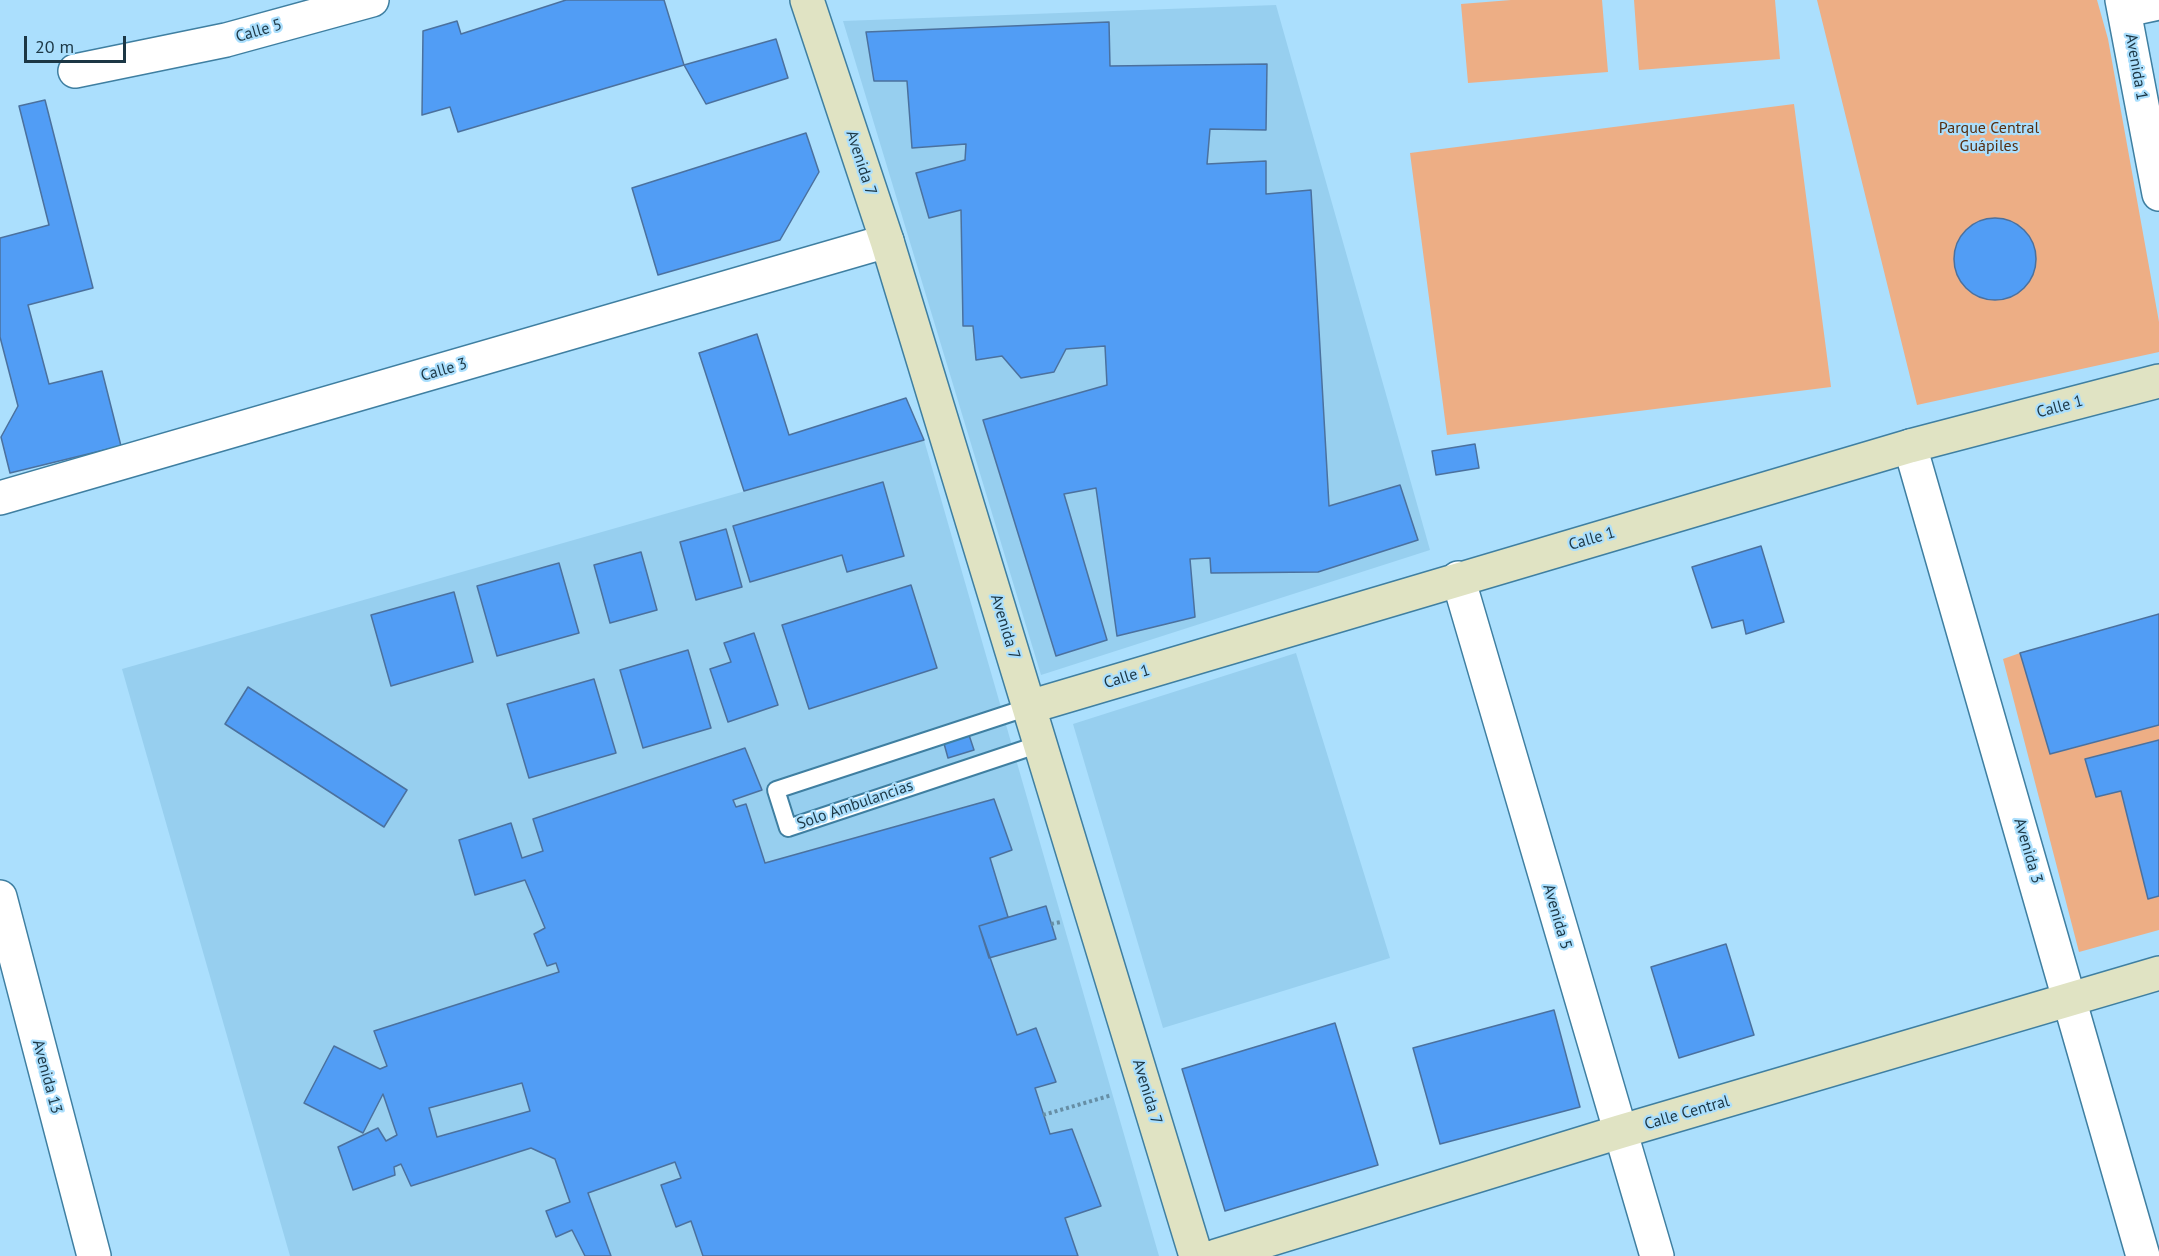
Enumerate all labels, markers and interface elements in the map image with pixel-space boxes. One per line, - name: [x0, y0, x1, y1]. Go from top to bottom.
- street label: Calle 5: [234, 15, 284, 47]
- scale bar: [27, 24, 129, 62]
- street label: Avenida 1: [2121, 32, 2151, 102]
- text: 20 m: [35, 35, 74, 58]
- park label: Parque Central Guápiles: [1939, 118, 2039, 156]
- street label: Avenida 7: [842, 128, 880, 198]
- street label: Calle 3: [419, 354, 469, 386]
- street label: Calle 1: [2035, 392, 2085, 422]
- street label: Calle 1: [1567, 523, 1617, 555]
- street label: Avenida 7: [986, 592, 1024, 662]
- street label: Calle 1: [1102, 661, 1152, 693]
- street label: Solo Ambulancias: [794, 776, 916, 834]
- street label: Avenida 3: [2010, 816, 2046, 886]
- street label: Avenida 5: [1539, 882, 1575, 952]
- street label: Avenida 13: [28, 1038, 66, 1116]
- street label: Avenida 7: [1128, 1057, 1166, 1127]
- street label: Calle Central: [1642, 1092, 1732, 1134]

